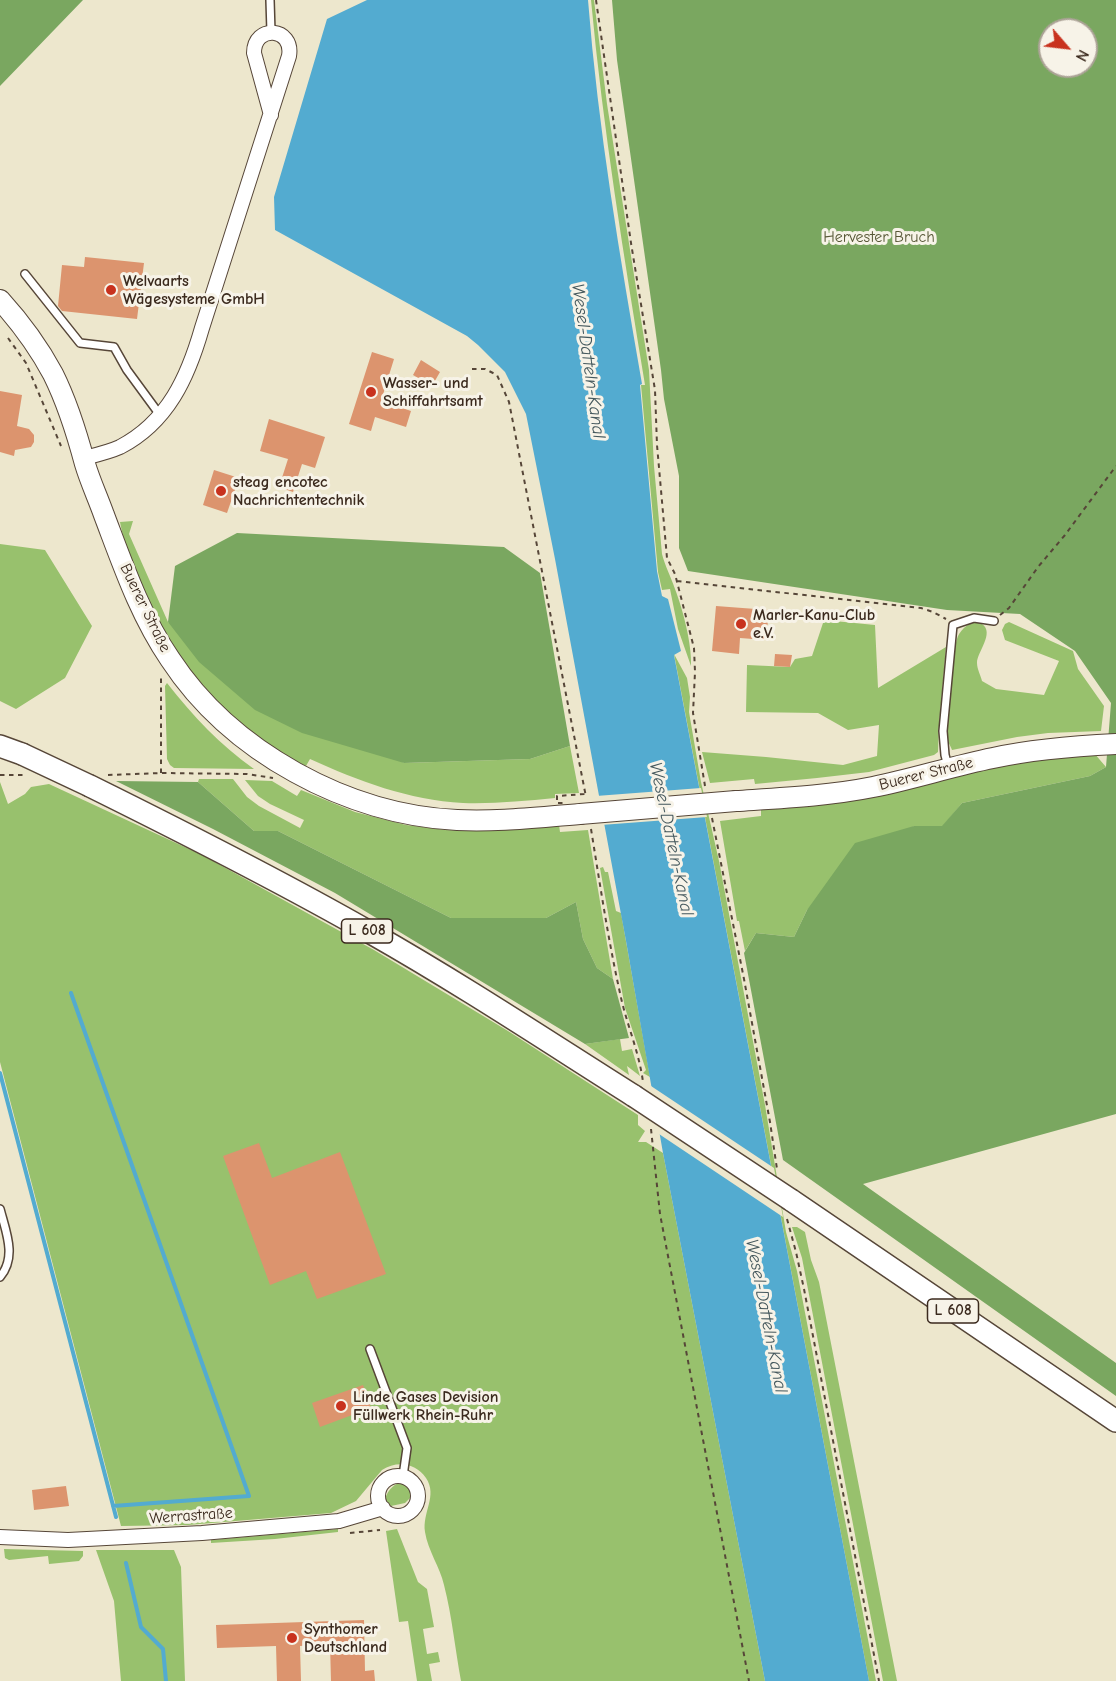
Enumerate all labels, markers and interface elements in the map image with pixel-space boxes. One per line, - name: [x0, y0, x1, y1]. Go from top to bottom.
- north arrow: [1038, 18, 1098, 78]
- text: N: [1072, 47, 1093, 64]
- park label: Hervester Bruch: [823, 227, 935, 247]
- place label: Welvaarts Wägesysteme GmbH: [123, 271, 265, 309]
- water label: Wesel-Datteln-Kanal: [566, 282, 610, 440]
- marker: Welvaarts Wägesysteme GmbH: [104, 283, 118, 297]
- place label: Wasser- und Schiffahrtsamt: [383, 373, 483, 411]
- marker: Wasser- und Schiffahrtsamt: [364, 385, 378, 399]
- place label: steag encotec Nachrichtentechnik: [233, 472, 364, 510]
- marker: steag encotec Nachrichtentechnik: [214, 484, 228, 498]
- street label: Buerer Straße: [115, 561, 175, 655]
- place label: Marler-Kanu-Club e.V.: [753, 605, 875, 643]
- marker: Marler-Kanu-Club e.V.: [734, 617, 748, 631]
- street label: Buerer Straße: [877, 753, 975, 795]
- water label: Wesel-Datteln-Kanal: [644, 760, 698, 918]
- road number: L 608: [342, 919, 392, 943]
- water label: Wesel-Datteln-Kanal: [740, 1237, 792, 1395]
- road number: L 608: [928, 1299, 978, 1323]
- place label: Linde Gases Devision Füllwerk Rhein-Ruhr: [353, 1387, 498, 1425]
- marker: Linde Gases Devision Füllwerk Rhein-Ruhr: [334, 1399, 348, 1413]
- street label: Werrastraße: [149, 1504, 233, 1528]
- place label: Synthomer Deutschland: [304, 1619, 387, 1657]
- marker: Synthomer Deutschland: [285, 1631, 299, 1645]

